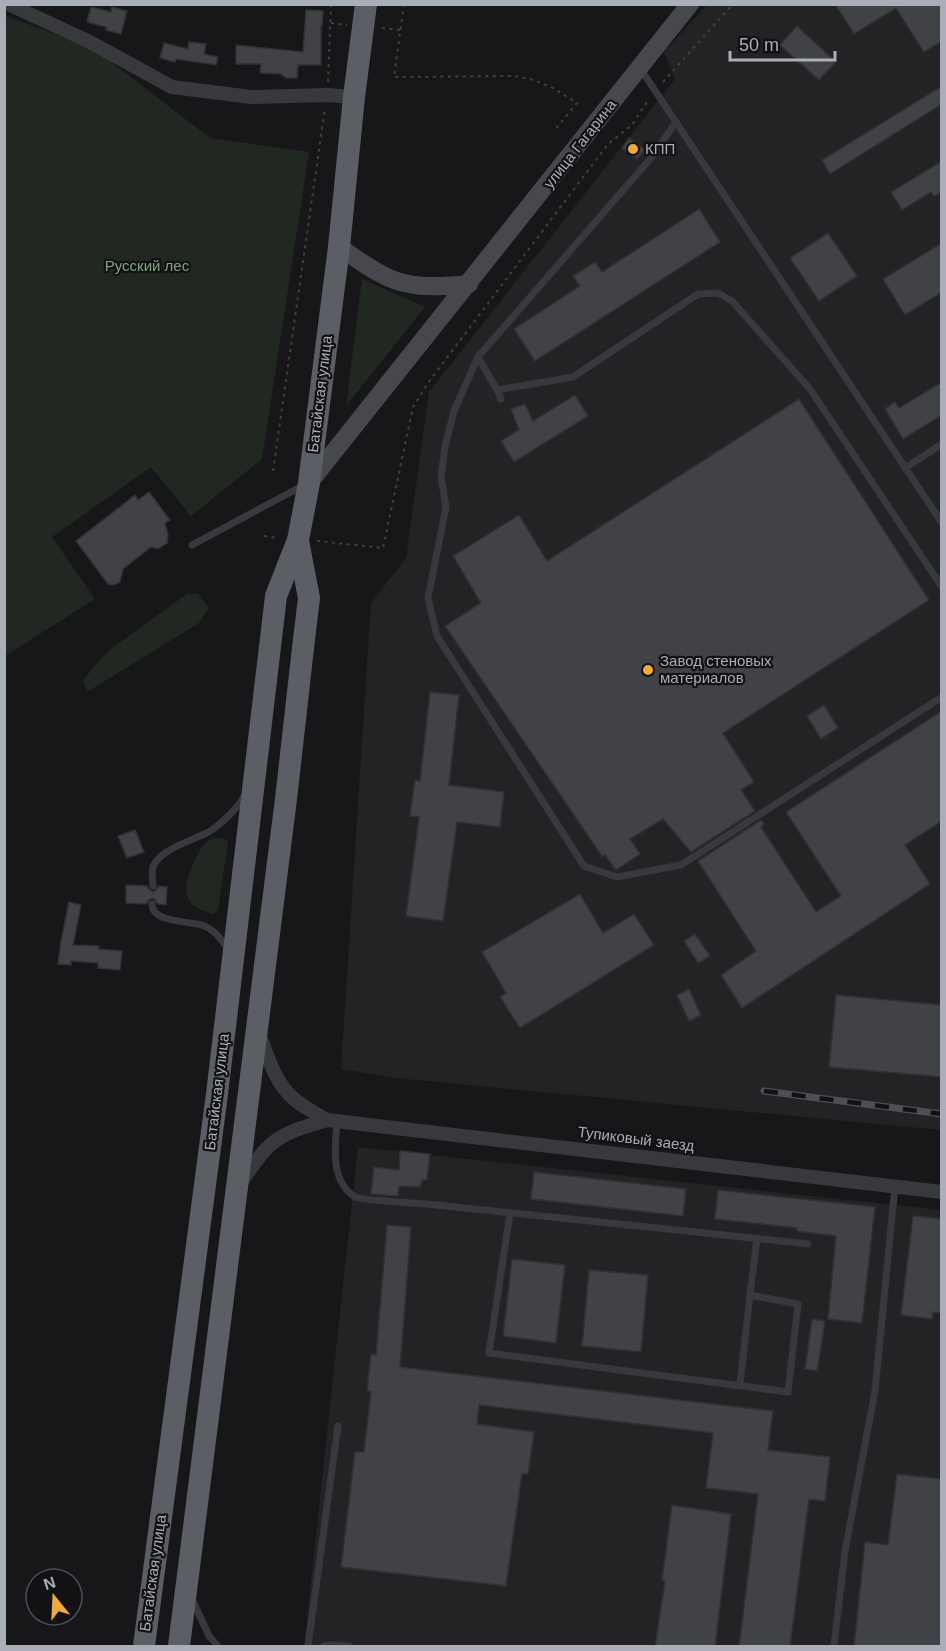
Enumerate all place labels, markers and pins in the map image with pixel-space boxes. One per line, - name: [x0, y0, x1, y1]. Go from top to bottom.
- place label: КПП: [645, 140, 675, 157]
- marker: КПП: [626, 142, 640, 156]
- place label: Завод стеновых материалов: [660, 652, 772, 686]
- marker: Завод стеновых материалов: [641, 663, 655, 677]

